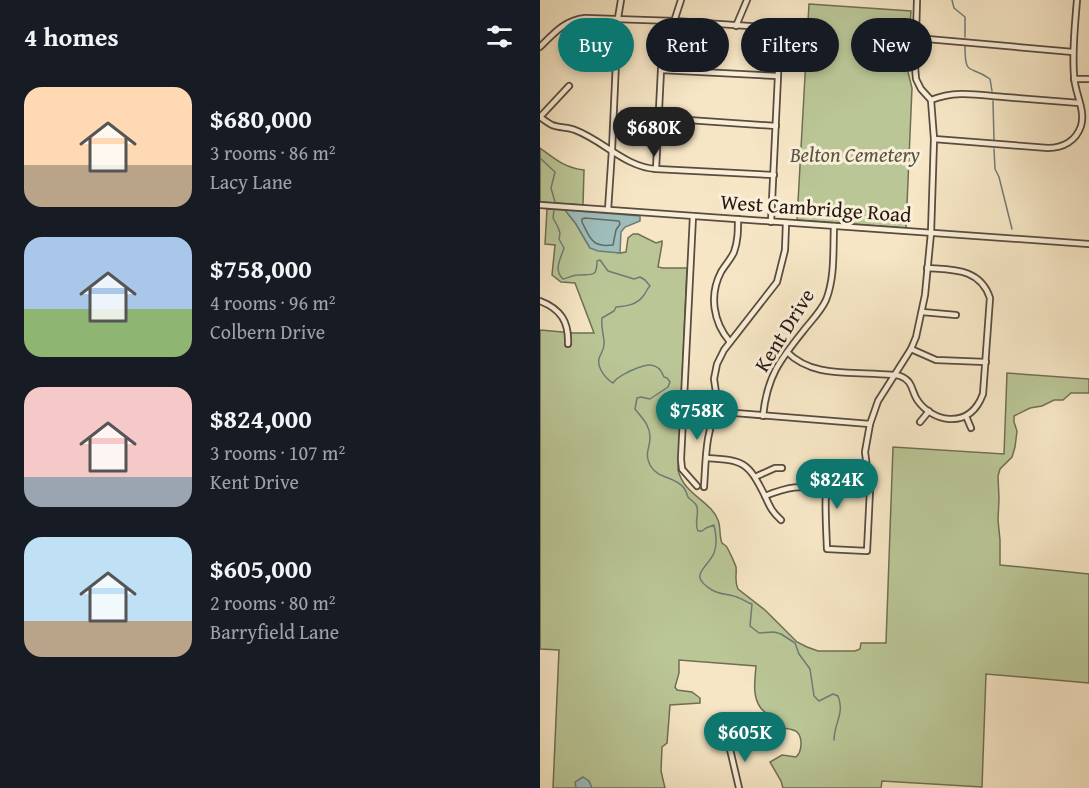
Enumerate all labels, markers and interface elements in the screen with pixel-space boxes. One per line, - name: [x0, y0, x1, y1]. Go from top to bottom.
- text: 4 homes: [24, 17, 119, 56]
- chip: Buy: [558, 18, 634, 72]
- chip: Rent: [646, 18, 729, 72]
- chip: Filters: [741, 18, 839, 72]
- chip: New: [851, 18, 932, 72]
- icon: filters: [483, 20, 516, 53]
- text: $680,000: [210, 99, 312, 138]
- pin: $680K: [612, 107, 696, 158]
- icon: home: [72, 111, 144, 183]
- text: $680K: [627, 112, 681, 141]
- text: 3 rooms · 86 m²: [210, 138, 336, 167]
- park label: Belton Cemetery: [789, 139, 920, 170]
- text: Lacy Lane: [210, 167, 292, 196]
- street label: West Cambridge Road: [720, 186, 913, 230]
- text: $758,000: [210, 249, 312, 288]
- icon: home: [72, 261, 144, 333]
- street label: Kent Drive: [746, 282, 822, 378]
- text: 4 rooms · 96 m²: [210, 288, 336, 317]
- text: Colbern Drive: [210, 317, 325, 346]
- pin: $758K: [655, 390, 739, 441]
- text: $758K: [670, 395, 724, 424]
- text: $824,000: [210, 399, 312, 438]
- icon: home: [72, 411, 144, 483]
- text: 3 rooms · 107 m²: [210, 438, 345, 467]
- pin: $824K: [795, 459, 879, 510]
- text: $824K: [810, 464, 864, 493]
- text: Kent Drive: [210, 467, 299, 496]
- text: $605,000: [210, 549, 312, 588]
- icon: home: [72, 561, 144, 633]
- text: 2 rooms · 80 m²: [210, 588, 336, 617]
- text: Barryfield Lane: [210, 617, 339, 646]
- pin: $605K: [703, 712, 787, 763]
- text: $605K: [718, 717, 772, 746]

